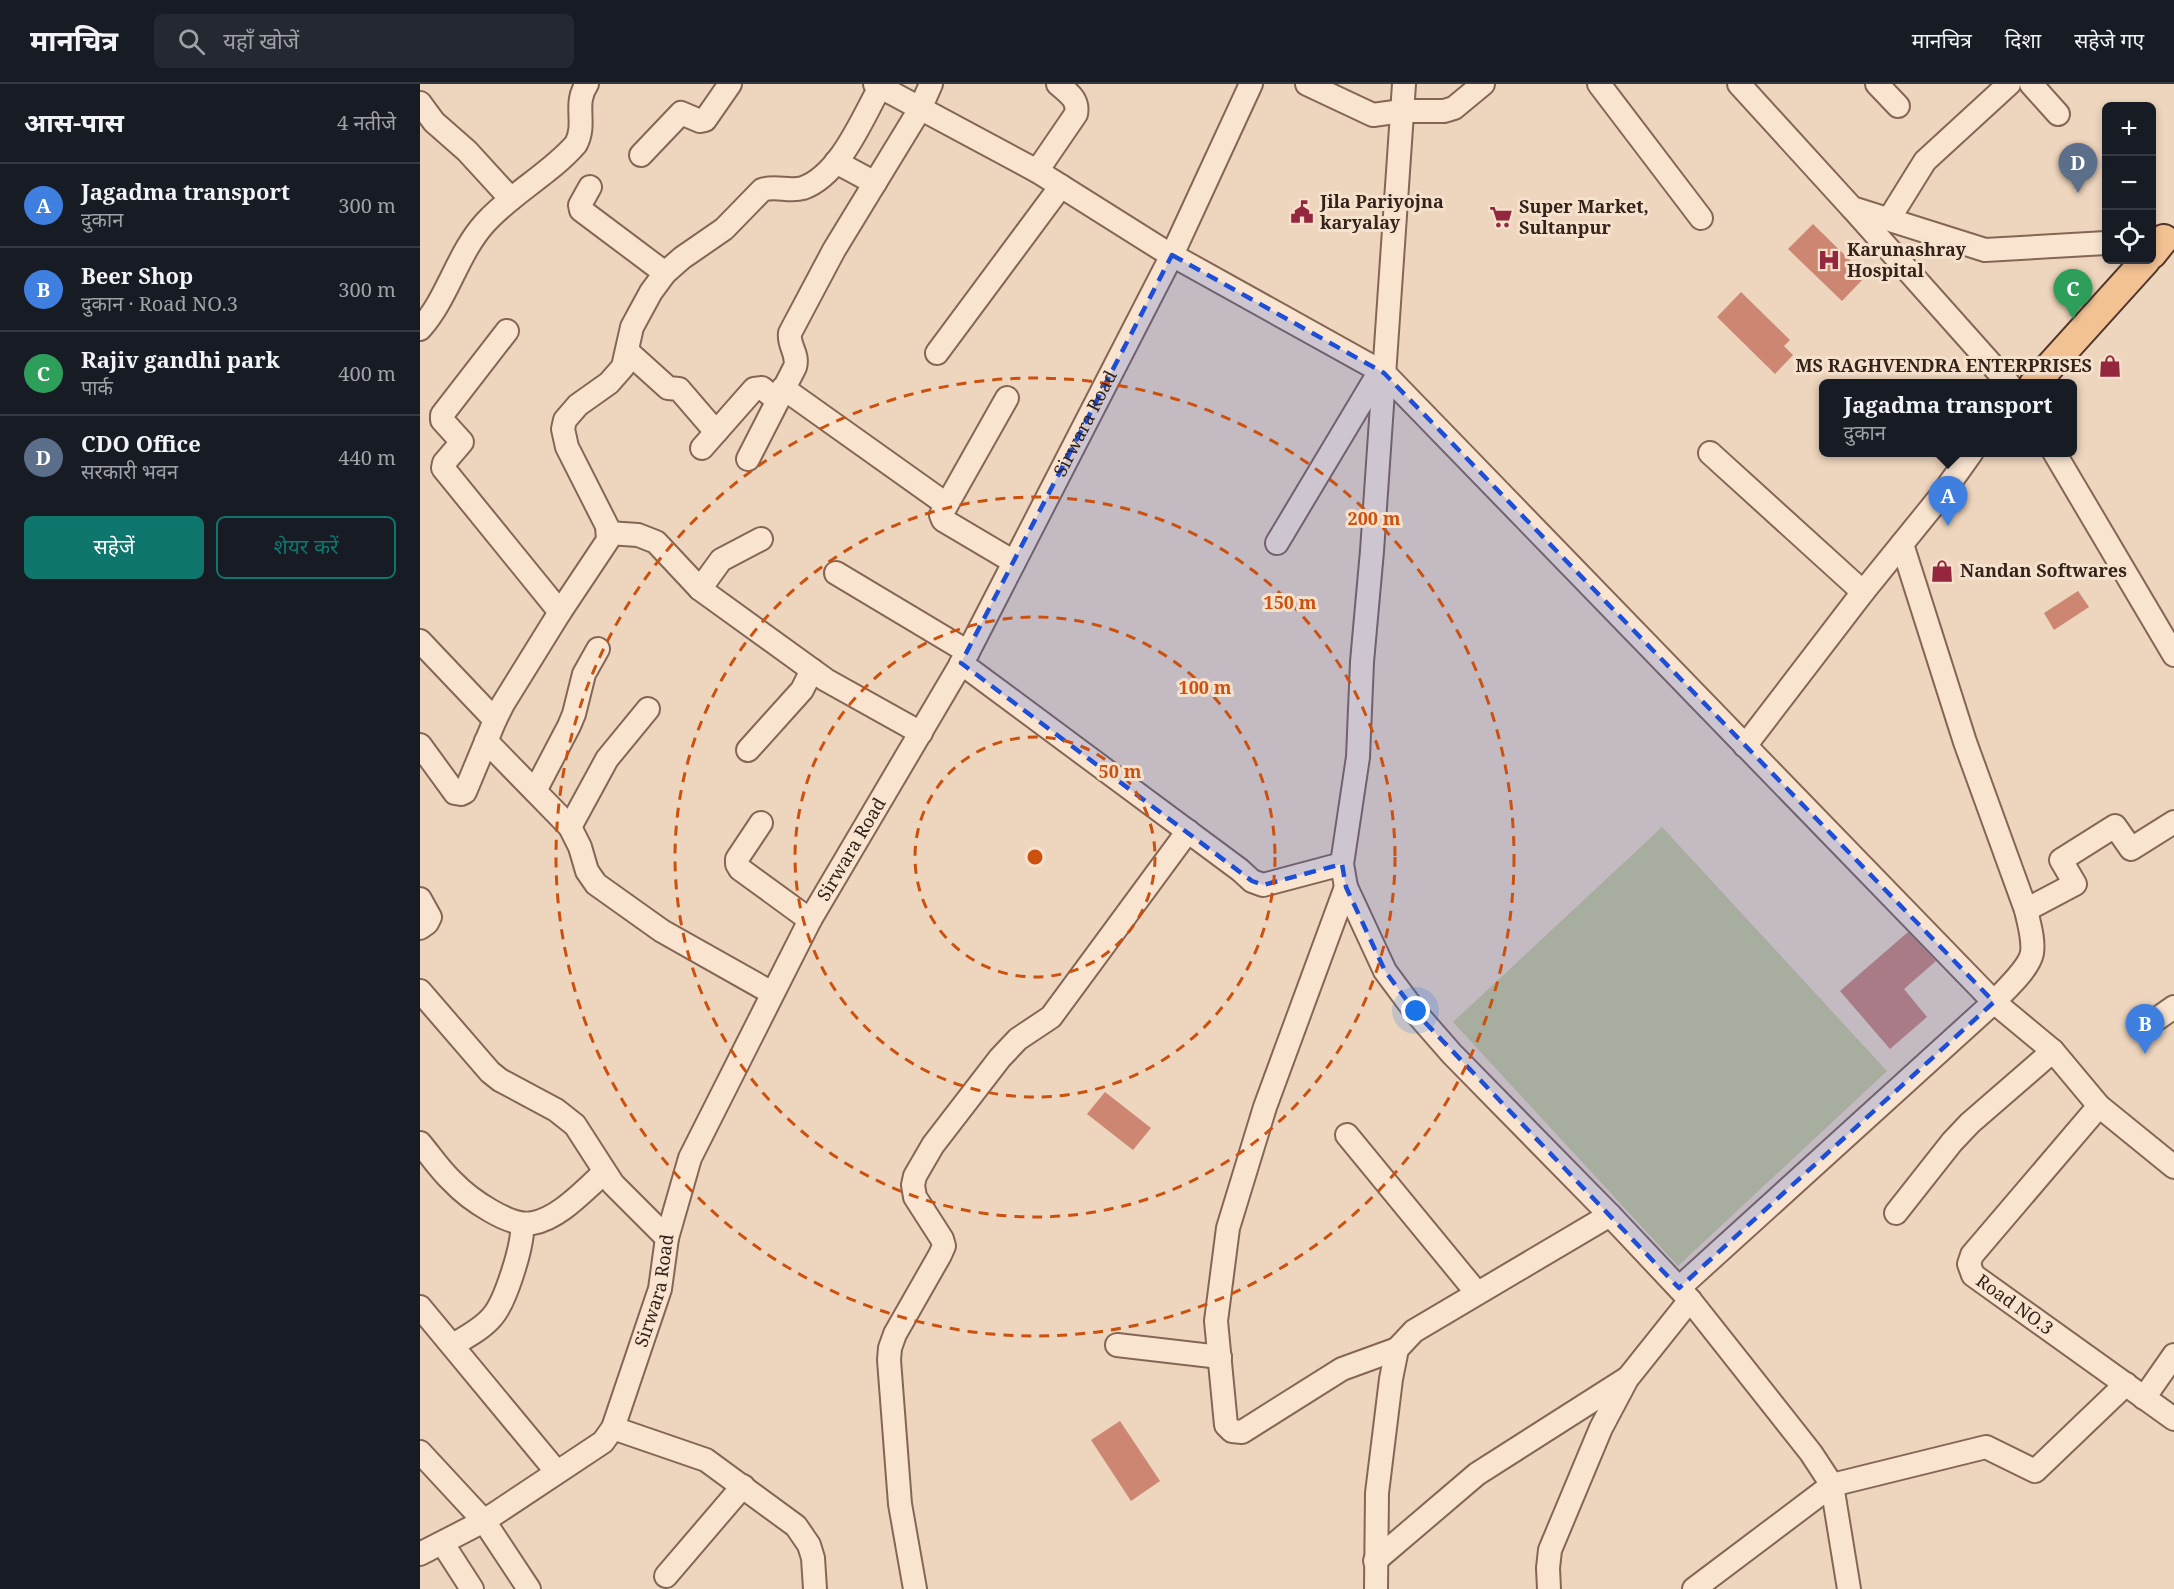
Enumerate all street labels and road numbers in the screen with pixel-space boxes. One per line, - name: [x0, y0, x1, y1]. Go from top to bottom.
- street label: Sirwara Road: [1047, 366, 1122, 480]
- street label: Sirwara Road: [811, 793, 891, 905]
- street label: Sirwara Road: [628, 1232, 678, 1350]
- street label: Road NO.3: [1972, 1268, 2058, 1340]

